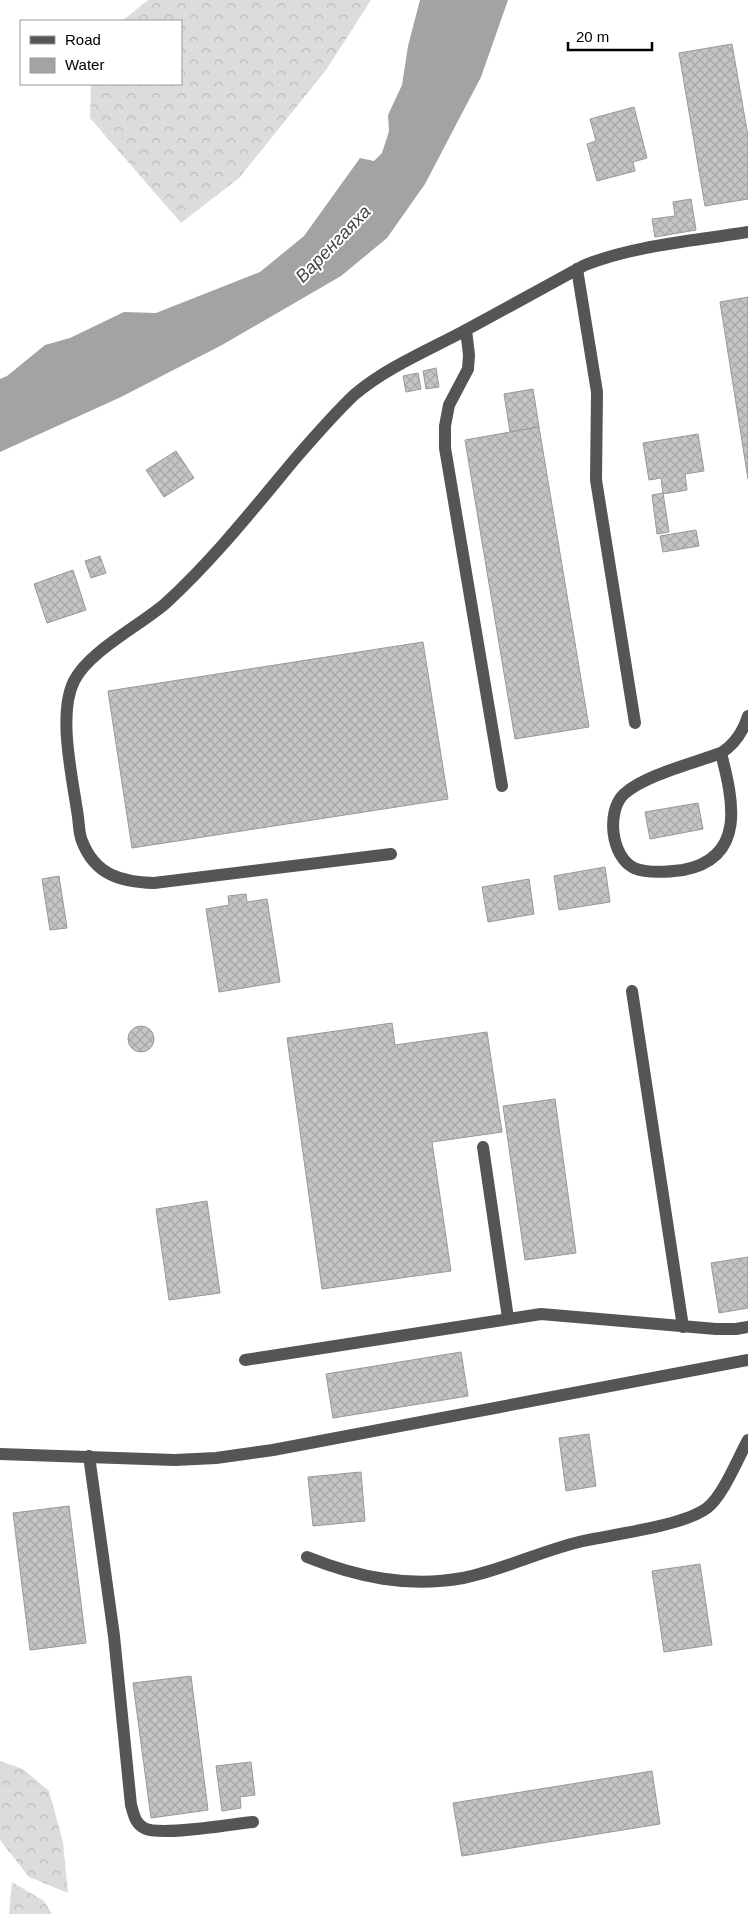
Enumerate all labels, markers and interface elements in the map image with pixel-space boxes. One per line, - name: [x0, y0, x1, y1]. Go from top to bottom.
- legend: [20, 20, 182, 85]
- scale bar: [568, 20, 652, 52]
- text: 20 m: [576, 28, 609, 45]
- text: Road: [65, 31, 101, 48]
- text: Water: [65, 56, 104, 73]
- water label: Варенгаяха: [291, 201, 375, 287]

